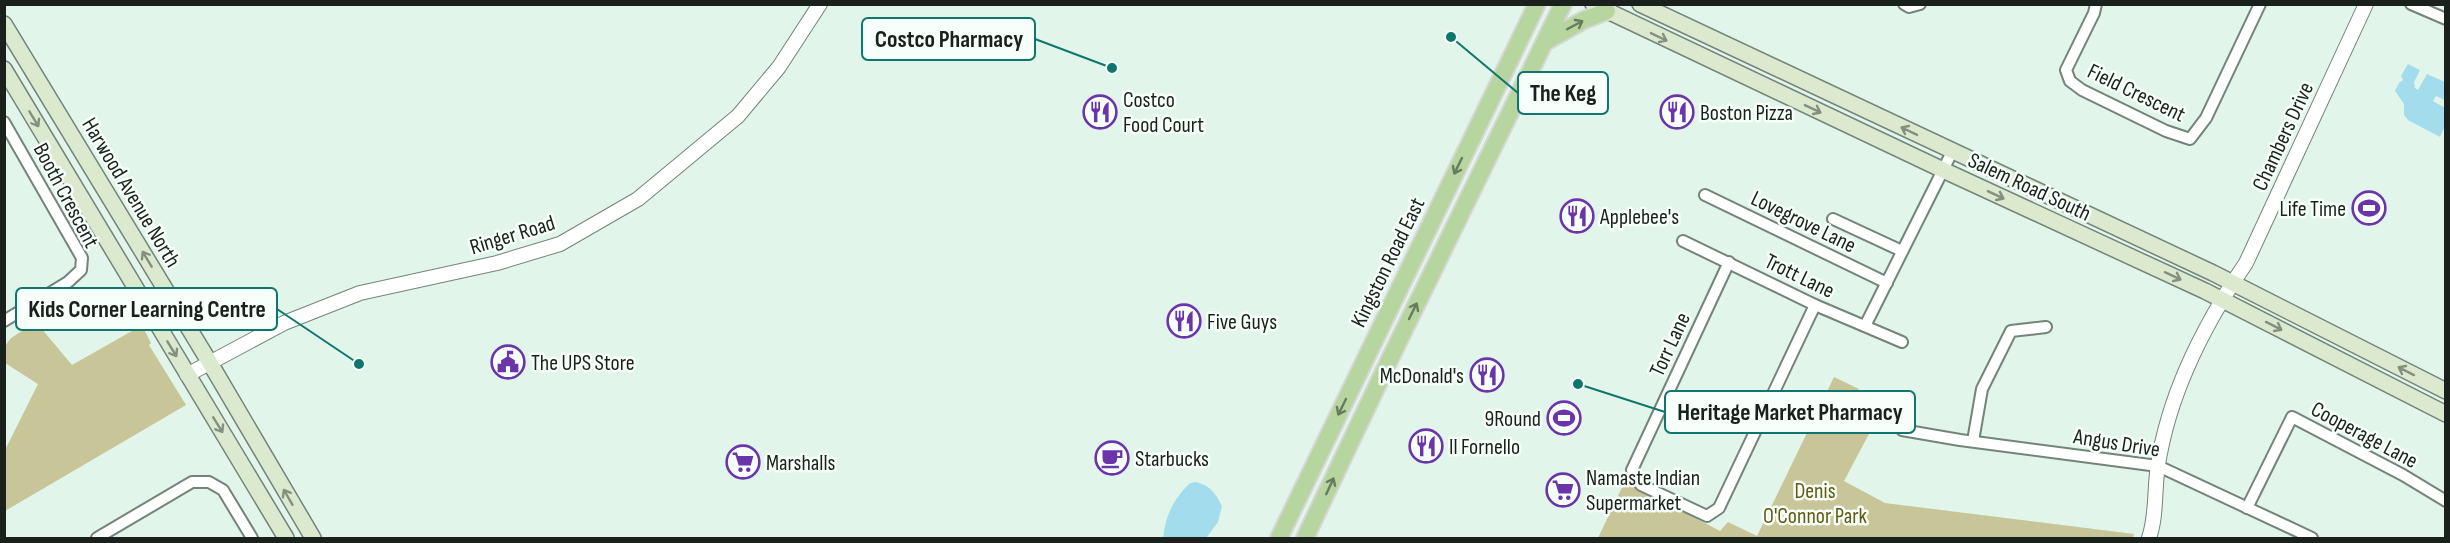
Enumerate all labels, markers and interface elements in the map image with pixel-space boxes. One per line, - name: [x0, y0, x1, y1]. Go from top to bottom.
- callout: Costco Pharmacy: [862, 18, 1035, 60]
- one-way arrow: [1566, 19, 1583, 31]
- text: Costco Pharmacy: [875, 25, 1023, 54]
- one-way arrow: [1650, 31, 1668, 43]
- street label: Field Crescent: [2083, 58, 2190, 129]
- callout: The Keg: [1518, 72, 1608, 114]
- street label: Chambers Drive: [2247, 78, 2320, 195]
- text: The Keg: [1530, 79, 1596, 108]
- place label: Costco Food Court: [1123, 87, 1204, 139]
- restaurant icon: Costco Food Court: [1082, 94, 1118, 130]
- restaurant icon: Boston Pizza: [1659, 94, 1695, 130]
- place label: Boston Pizza: [1700, 100, 1793, 127]
- one-way arrow: [1804, 104, 1822, 115]
- one-way arrow: [29, 110, 41, 127]
- street label: Harwood Avenue North: [75, 113, 186, 273]
- one-way arrow: [1901, 125, 1919, 137]
- street label: Booth Crescent: [27, 139, 105, 253]
- street label: Salem Road South: [1964, 147, 2095, 228]
- one-way arrow: [1452, 156, 1464, 174]
- street label: Lovegrove Lane: [1747, 185, 1860, 259]
- one-way arrow: [1986, 189, 2004, 201]
- sports icon: Life Time: [2351, 190, 2387, 226]
- street label: Kingston Road East: [1345, 193, 1431, 332]
- place label: Life Time: [2280, 196, 2346, 223]
- restaurant icon: Applebee's: [1559, 198, 1595, 234]
- place label: Applebee's: [1599, 204, 1679, 231]
- street label: Ringer Road: [467, 210, 558, 261]
- street label: Trott Lane: [1760, 248, 1839, 305]
- one-way arrow: [140, 251, 152, 268]
- one-way arrow: [2164, 271, 2182, 283]
- callout: Kids Corner Learning Centre: [16, 288, 277, 330]
- text: Kids Corner Learning Centre: [28, 295, 266, 324]
- one-way arrow: [1408, 302, 1420, 320]
- restaurant icon: Five Guys: [1166, 303, 1202, 339]
- street label: Torr Lane: [1644, 308, 1697, 381]
- place label: Five Guys: [1207, 309, 1277, 336]
- one-way arrow: [2265, 321, 2283, 332]
- one-way arrow: [167, 340, 179, 357]
- public building icon: The UPS Store: [490, 344, 526, 380]
- place label: The UPS Store: [531, 350, 635, 377]
- restaurant icon: McDonald's: [1469, 357, 1505, 393]
- place label: McDonald's: [1380, 363, 1464, 390]
- one-way arrow: [2398, 365, 2416, 377]
- callout: Heritage Market Pharmacy: [1665, 391, 1915, 433]
- street label: Cooperage Lane: [2306, 396, 2422, 475]
- one-way arrow: [1335, 397, 1347, 415]
- text: Heritage Market Pharmacy: [1677, 398, 1903, 427]
- sports icon: 9Round: [1546, 400, 1582, 436]
- place label: 9Round: [1484, 406, 1541, 433]
- one-way arrow: [212, 416, 225, 433]
- street label: Angus Drive: [2071, 423, 2162, 464]
- restaurant icon: Il Fornello: [1408, 428, 1444, 464]
- place label: Il Fornello: [1449, 434, 1520, 461]
- cafe icon: Starbucks: [1094, 440, 1130, 476]
- supermarket icon: Marshalls: [725, 444, 761, 480]
- place label: Starbucks: [1135, 446, 1209, 473]
- place label: Marshalls: [766, 450, 835, 477]
- place label: Namaste Indian Supermarket: [1586, 465, 1700, 517]
- supermarket icon: Namaste Indian Supermarket: [1545, 472, 1581, 508]
- one-way arrow: [1324, 477, 1336, 495]
- park label: Denis O'Connor Park: [1763, 478, 1868, 530]
- one-way arrow: [282, 489, 294, 506]

